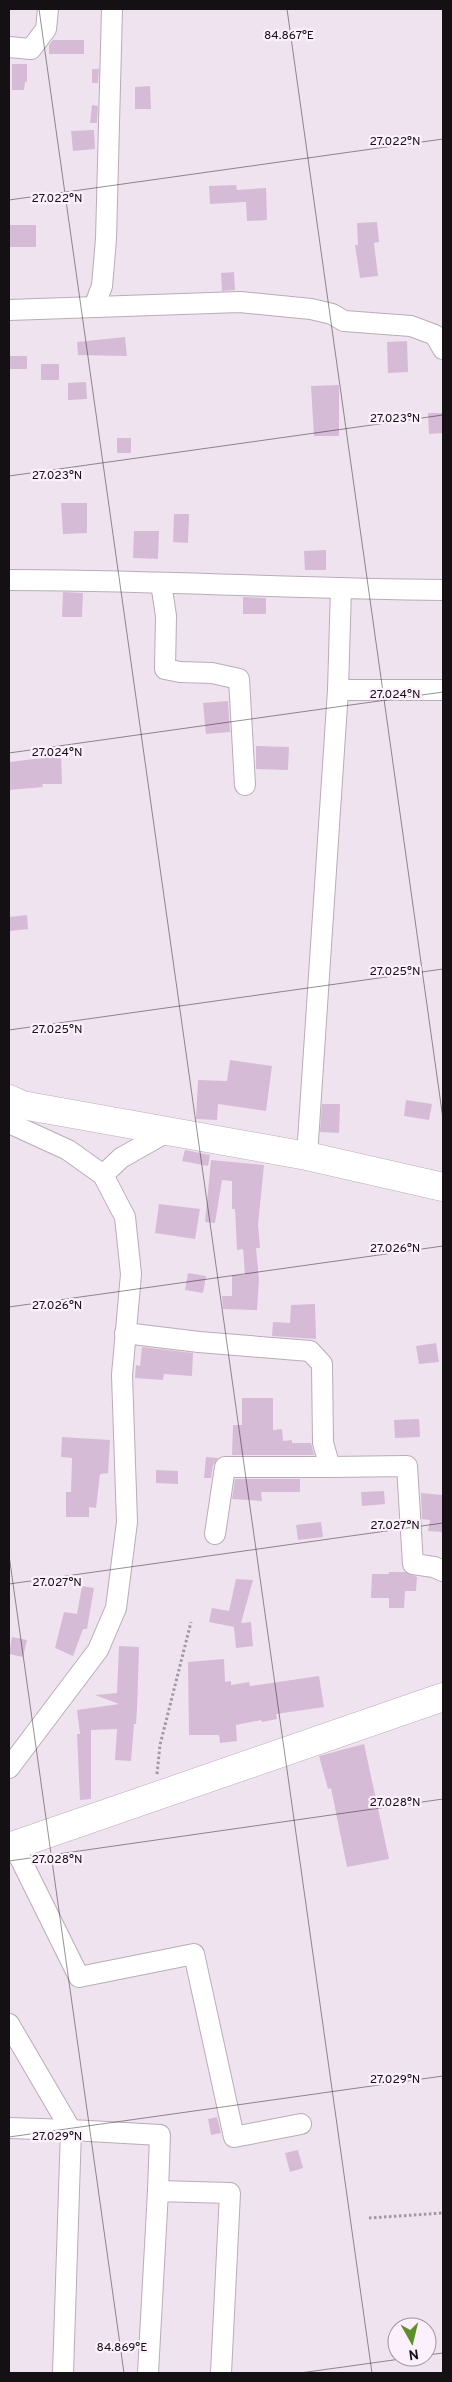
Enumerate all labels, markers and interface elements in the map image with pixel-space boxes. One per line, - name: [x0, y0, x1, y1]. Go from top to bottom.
- text: 84.867°E: [264, 28, 314, 44]
- text: 27.022°N: [370, 134, 420, 150]
- text: 27.022°N: [32, 191, 82, 207]
- text: 27.023°N: [370, 411, 420, 427]
- text: 27.023°N: [32, 468, 82, 484]
- text: 27.024°N: [370, 687, 420, 703]
- text: 27.024°N: [32, 745, 82, 761]
- text: 27.025°N: [370, 964, 420, 980]
- text: 27.025°N: [32, 1022, 82, 1038]
- text: 27.026°N: [370, 1241, 420, 1257]
- text: 27.026°N: [32, 1298, 82, 1314]
- text: 27.027°N: [370, 1518, 420, 1534]
- text: 27.027°N: [32, 1575, 82, 1591]
- text: 27.028°N: [370, 1795, 420, 1811]
- text: 27.028°N: [32, 1852, 82, 1868]
- text: 27.029°N: [370, 2072, 420, 2088]
- text: 27.029°N: [32, 2129, 82, 2145]
- north arrow: [387, 2317, 437, 2367]
- text: 84.869°E: [97, 2340, 147, 2356]
- text: N: [407, 2344, 420, 2363]

